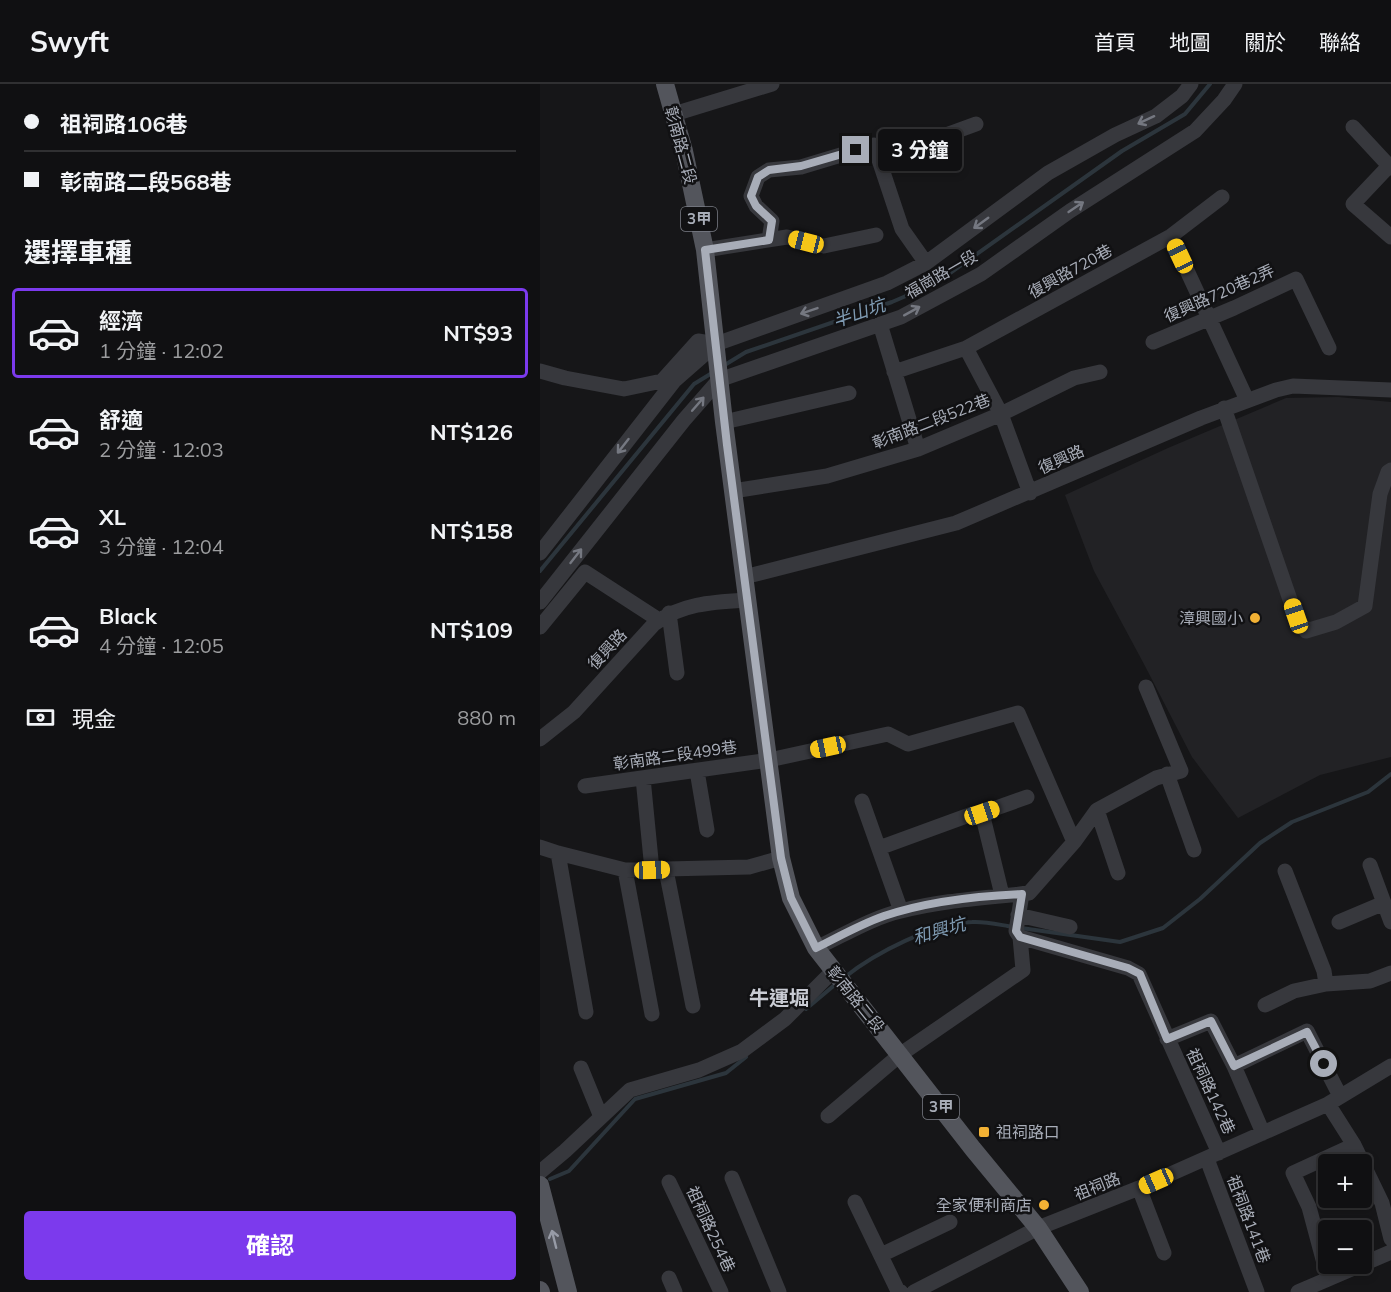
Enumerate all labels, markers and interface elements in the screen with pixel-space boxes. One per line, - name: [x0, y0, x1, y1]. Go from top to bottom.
- text: Swyft: [30, 24, 109, 59]
- text: 首頁: [1094, 29, 1136, 55]
- text: 地圖: [1169, 29, 1211, 55]
- text: 關於: [1244, 29, 1286, 55]
- text: 聯絡: [1319, 29, 1361, 55]
- street label: 彰南路二段: [661, 104, 701, 186]
- text: 祖祠路106巷: [60, 110, 188, 138]
- one-way arrow: [1138, 115, 1156, 127]
- callout: 3 分鐘: [877, 129, 961, 171]
- route end: [842, 136, 869, 163]
- text: 3 分鐘: [891, 137, 949, 162]
- text: 彰南路二段568巷: [60, 168, 232, 196]
- one-way arrow: [1068, 201, 1084, 213]
- road number: 3甲: [681, 207, 717, 231]
- one-way arrow: [973, 217, 989, 229]
- car: [786, 229, 826, 255]
- text: 選擇車種: [24, 235, 132, 269]
- car: [1164, 236, 1196, 276]
- street label: 復興路720巷: [1025, 240, 1115, 302]
- street label: 福崗路一段: [901, 245, 981, 303]
- street label: 復興路720巷2弄: [1161, 260, 1277, 326]
- water label: 半山坑: [830, 292, 891, 332]
- one-way arrow: [903, 305, 920, 317]
- icon: car: [27, 306, 81, 360]
- one-way arrow: [800, 306, 819, 317]
- text: 經濟: [99, 307, 143, 335]
- text: NT$93: [443, 319, 513, 347]
- text: 1 分鐘 · 12:02: [99, 338, 224, 363]
- street label: 彰南路二段522巷: [869, 389, 993, 453]
- one-way arrow: [691, 397, 705, 412]
- icon: car: [27, 405, 81, 459]
- text: 舒適: [99, 406, 143, 434]
- text: NT$126: [430, 418, 513, 446]
- text: 2 分鐘 · 12:03: [99, 437, 224, 462]
- one-way arrow: [617, 438, 630, 454]
- street label: 復興路: [1035, 440, 1087, 478]
- text: XL: [99, 503, 126, 531]
- icon: car: [27, 504, 81, 558]
- text: NT$158: [430, 517, 513, 545]
- text: 3 分鐘 · 12:04: [99, 534, 224, 559]
- one-way arrow: [570, 548, 583, 564]
- car: [1282, 596, 1310, 636]
- text: Black: [99, 602, 157, 630]
- icon: car: [27, 603, 81, 657]
- place label: 漳興國小: [1179, 608, 1243, 628]
- marker: 漳興國小: [1248, 611, 1262, 625]
- text: NT$109: [430, 616, 513, 644]
- street label: 復興路: [583, 625, 631, 673]
- text: 4 分鐘 · 12:05: [99, 633, 224, 658]
- icon: cash: [24, 701, 57, 734]
- text: 現金: [72, 705, 116, 733]
- text: 880 m: [457, 705, 516, 730]
- car: [809, 734, 847, 760]
- street label: 彰南路二段499巷: [612, 736, 738, 774]
- car: [962, 799, 1002, 827]
- car: [634, 860, 670, 880]
- water label: 和興坑: [910, 911, 971, 949]
- street label: 彰南路二段: [823, 962, 889, 1036]
- district label: 牛運堀: [749, 985, 809, 1010]
- street label: 祖祠路142巷: [1182, 1045, 1240, 1137]
- route start: [1310, 1050, 1337, 1077]
- road number: 3甲: [923, 1095, 959, 1119]
- place label: 祖祠路口: [996, 1122, 1060, 1142]
- marker: 祖祠路口: [977, 1125, 991, 1139]
- map controls: [1318, 1154, 1372, 1274]
- button: +: [1318, 1154, 1372, 1208]
- car: [1136, 1165, 1176, 1197]
- street label: 祖祠路: [1071, 1168, 1123, 1204]
- street label: 祖祠路141巷: [1223, 1172, 1275, 1266]
- street label: 祖祠路254巷: [682, 1183, 740, 1275]
- place label: 全家便利商店: [936, 1195, 1032, 1215]
- marker: 全家便利商店: [1037, 1198, 1051, 1212]
- button: 確認: [24, 1211, 516, 1280]
- button: −: [1318, 1220, 1372, 1274]
- one-way arrow: [547, 1229, 559, 1248]

